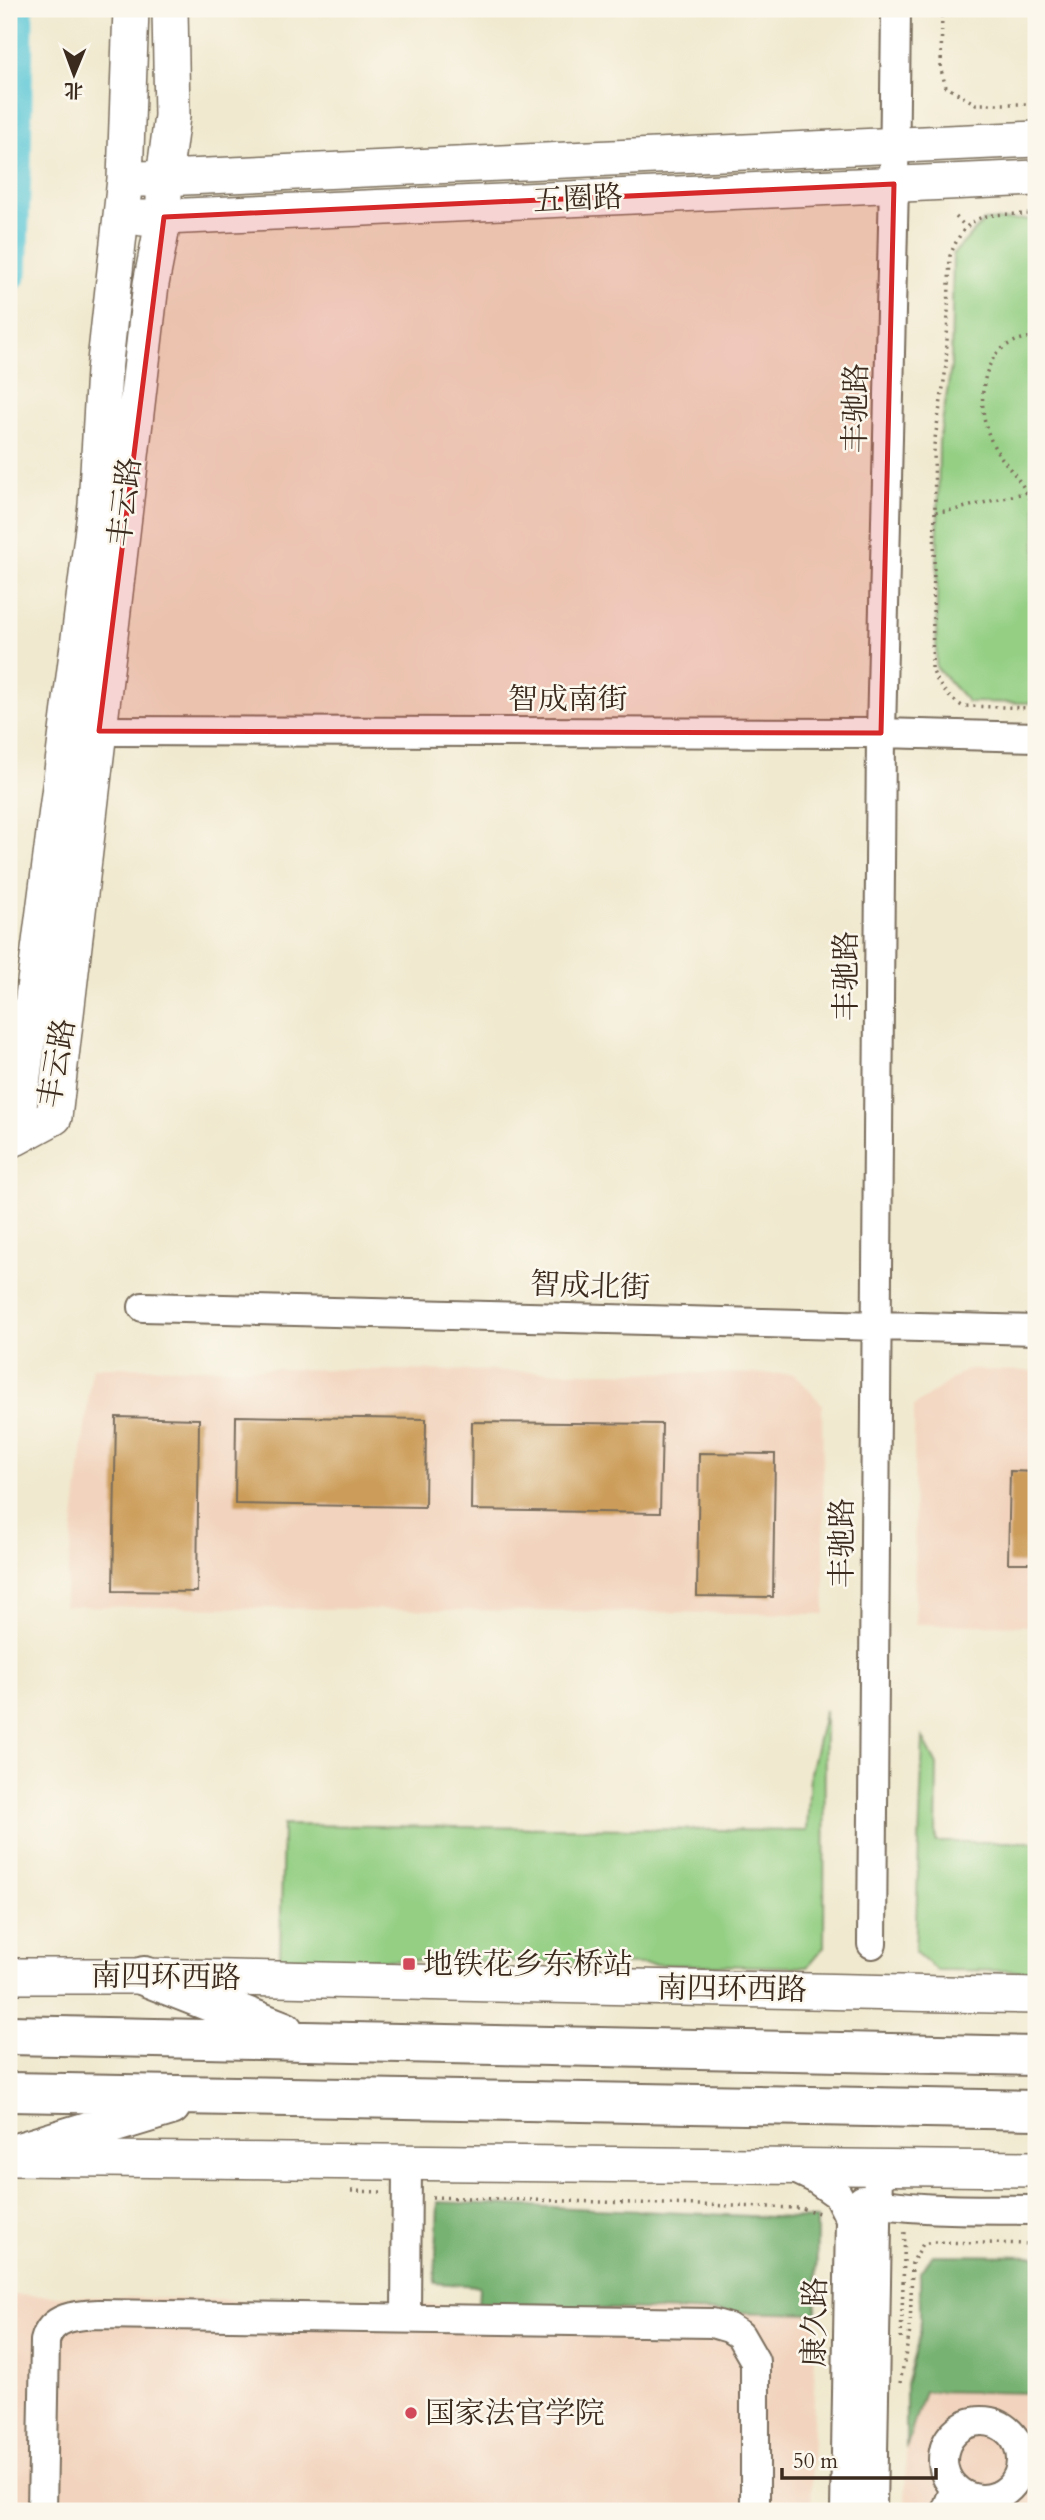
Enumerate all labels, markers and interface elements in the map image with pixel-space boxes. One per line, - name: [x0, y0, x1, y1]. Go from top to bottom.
- north arrow: [38, 38, 108, 108]
- text: 北: [64, 77, 83, 103]
- street label: 五圈路: [532, 176, 624, 222]
- street label: 丰驰路: [835, 363, 877, 453]
- street label: 丰云路: [99, 455, 151, 549]
- street label: 智成南街: [508, 679, 628, 720]
- street label: 丰驰路: [826, 931, 867, 1021]
- street label: 丰云路: [29, 1015, 85, 1111]
- street label: 智成北街: [529, 1263, 651, 1309]
- street label: 丰驰路: [822, 1498, 863, 1588]
- place label: 地铁花乡东桥站: [423, 1944, 633, 1985]
- street label: 南四环西路: [91, 1955, 241, 1999]
- marker: 地铁花乡东桥站: [401, 1956, 417, 1972]
- street label: 南四环西路: [657, 1967, 807, 2011]
- street label: 康久路: [794, 2277, 836, 2367]
- place label: 国家法官学院: [425, 2393, 605, 2434]
- marker: 国家法官学院: [403, 2405, 419, 2421]
- scale bar: [782, 2436, 936, 2480]
- text: 50 m: [793, 2447, 838, 2476]

